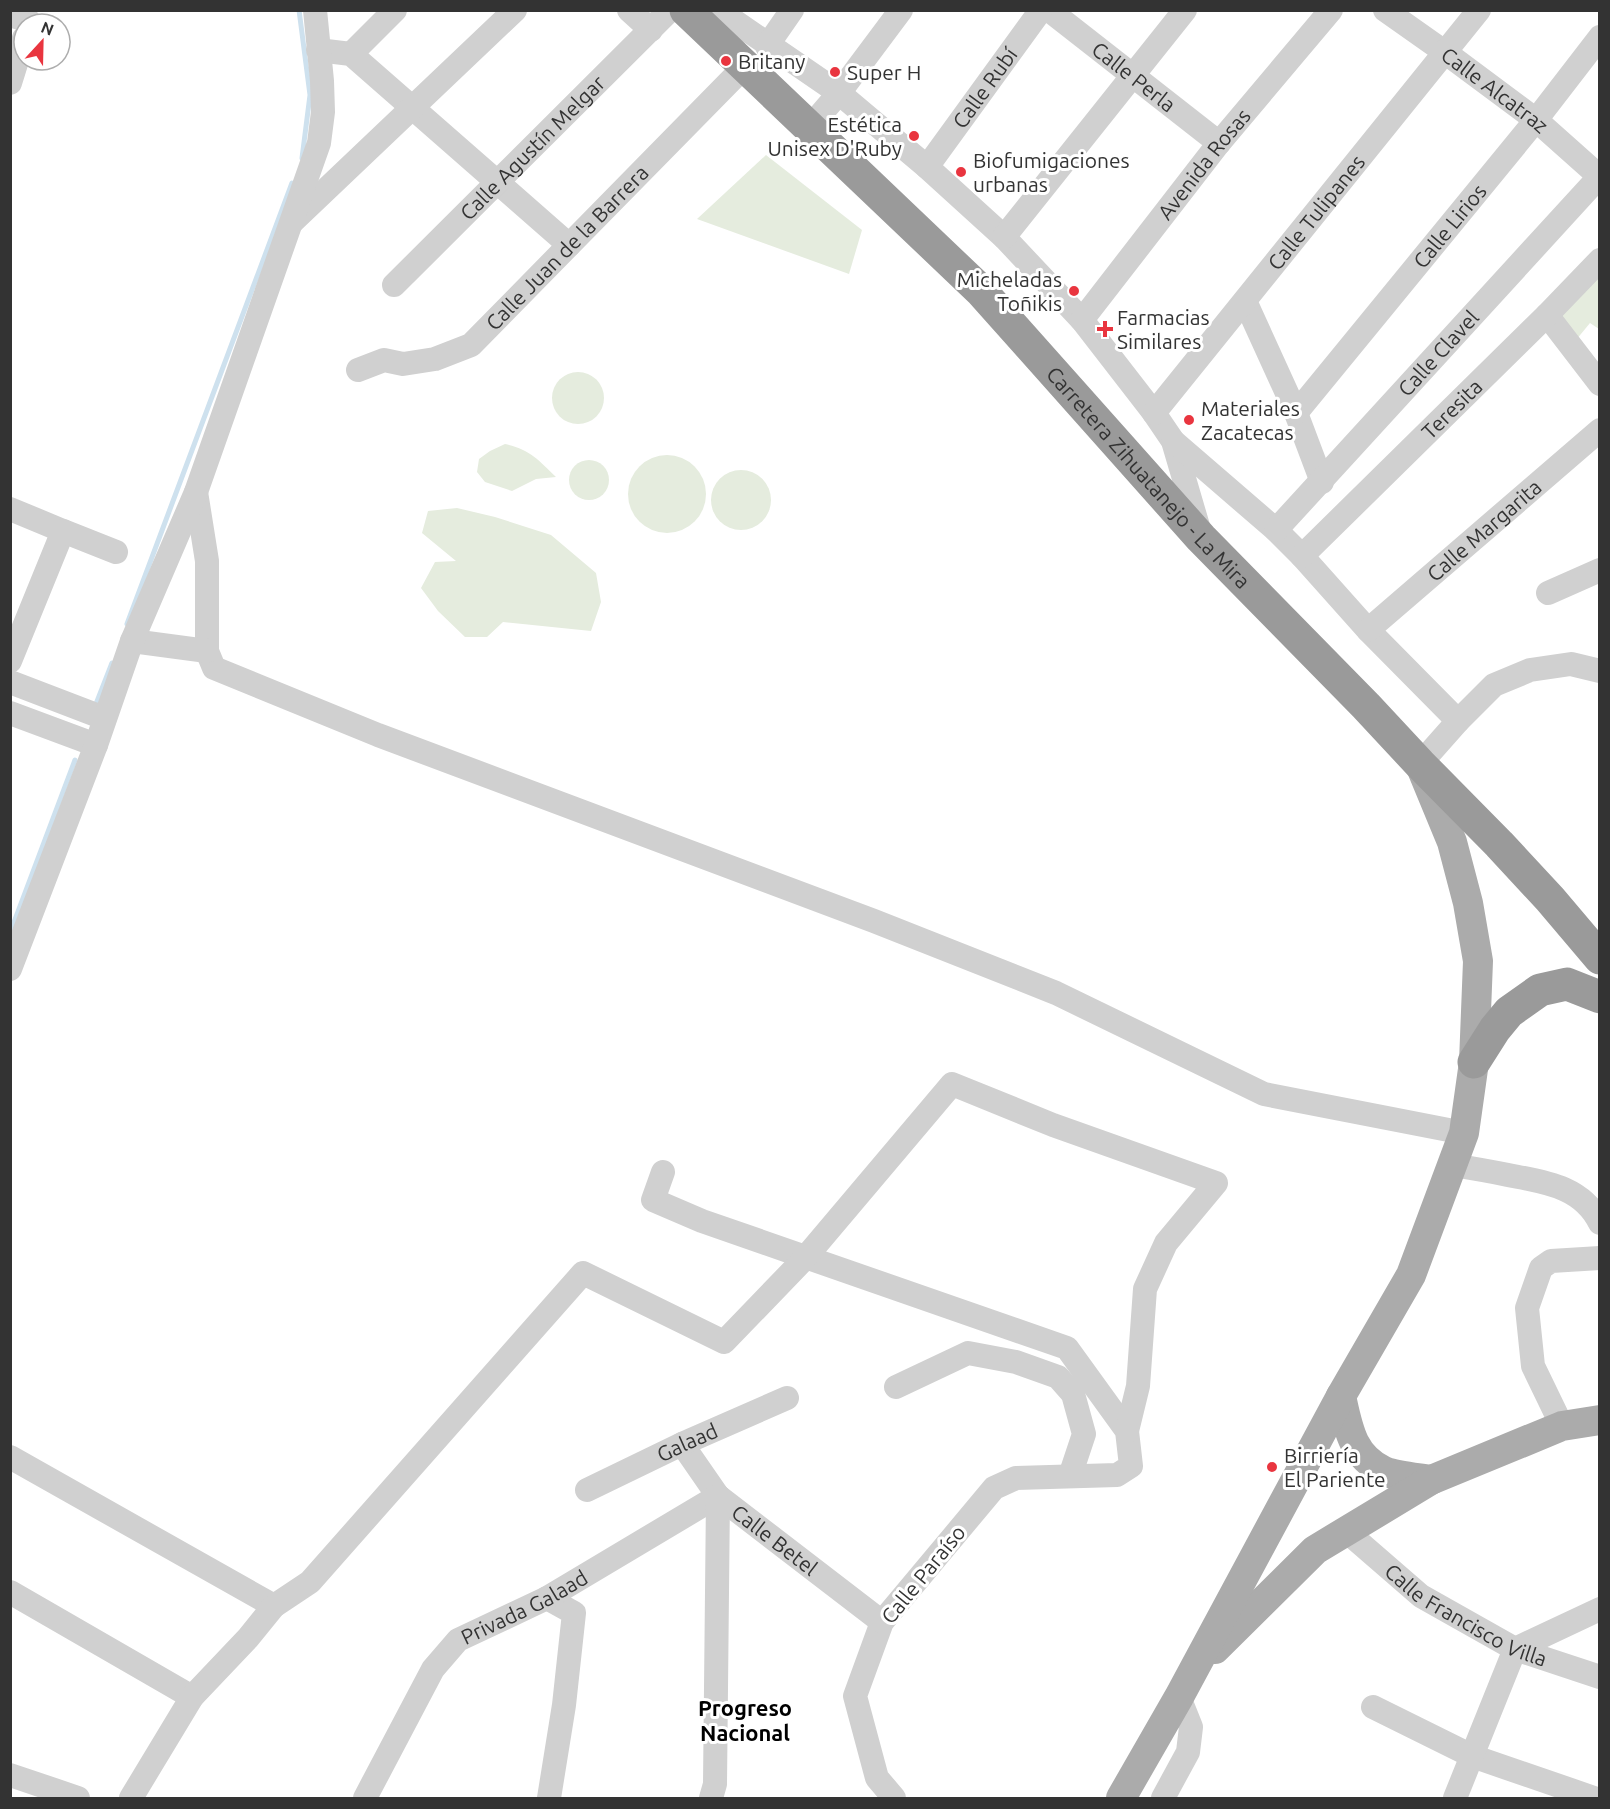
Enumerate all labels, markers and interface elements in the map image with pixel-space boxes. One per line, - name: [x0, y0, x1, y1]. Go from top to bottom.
- north arrow: [12, 12, 72, 72]
- text: N: [39, 18, 57, 39]
- street label: Calle Perla: [1088, 37, 1181, 117]
- street label: Calle Rubí: [947, 42, 1022, 133]
- street label: Calle Alcatraz: [1437, 42, 1554, 138]
- place label: Britany: [738, 49, 805, 73]
- marker: Britany: [719, 54, 733, 68]
- place label: Super H: [847, 60, 921, 84]
- marker: Super H: [828, 65, 842, 79]
- street label: Calle Agustín Melgar: [455, 70, 609, 224]
- street label: Avenida Rosas: [1153, 104, 1255, 224]
- place label: Estética Unisex D'Ruby: [767, 112, 902, 160]
- marker: Estética Unisex D'Ruby: [907, 129, 921, 143]
- place label: Biofumigaciones urbanas: [973, 148, 1130, 196]
- street label: Calle Tulipanes: [1262, 150, 1369, 274]
- street label: Calle Juan de la Barrera: [481, 160, 653, 335]
- marker: Biofumigaciones urbanas: [954, 165, 968, 179]
- street label: Calle Lirios: [1408, 179, 1491, 273]
- place label: Micheladas Toñikis: [957, 267, 1062, 315]
- marker: Micheladas Toñikis: [1067, 284, 1081, 298]
- place label: Farmacias Similares: [1117, 305, 1210, 353]
- street label: Calle Clavel: [1393, 305, 1483, 401]
- marker: Farmacias Similares: [1098, 322, 1112, 336]
- street label: Carretera Zihuatanejo - La Mira: [1042, 362, 1255, 593]
- street label: Teresita: [1417, 374, 1487, 444]
- place label: Materiales Zacatecas: [1201, 396, 1300, 444]
- marker: Materiales Zacatecas: [1182, 413, 1196, 427]
- street label: Calle Margarita: [1422, 474, 1546, 586]
- street label: Galaad: [653, 1418, 721, 1466]
- place label: Birriería El Pariente: [1284, 1443, 1386, 1491]
- marker: Birriería El Pariente: [1265, 1460, 1279, 1474]
- street label: Calle Betel: [727, 1499, 822, 1580]
- street label: Calle Paraíso: [876, 1520, 970, 1628]
- street label: Calle Francisco Villa: [1380, 1558, 1550, 1671]
- street label: Privada Galaad: [457, 1565, 592, 1649]
- district label: Progreso Nacional: [698, 1695, 792, 1745]

